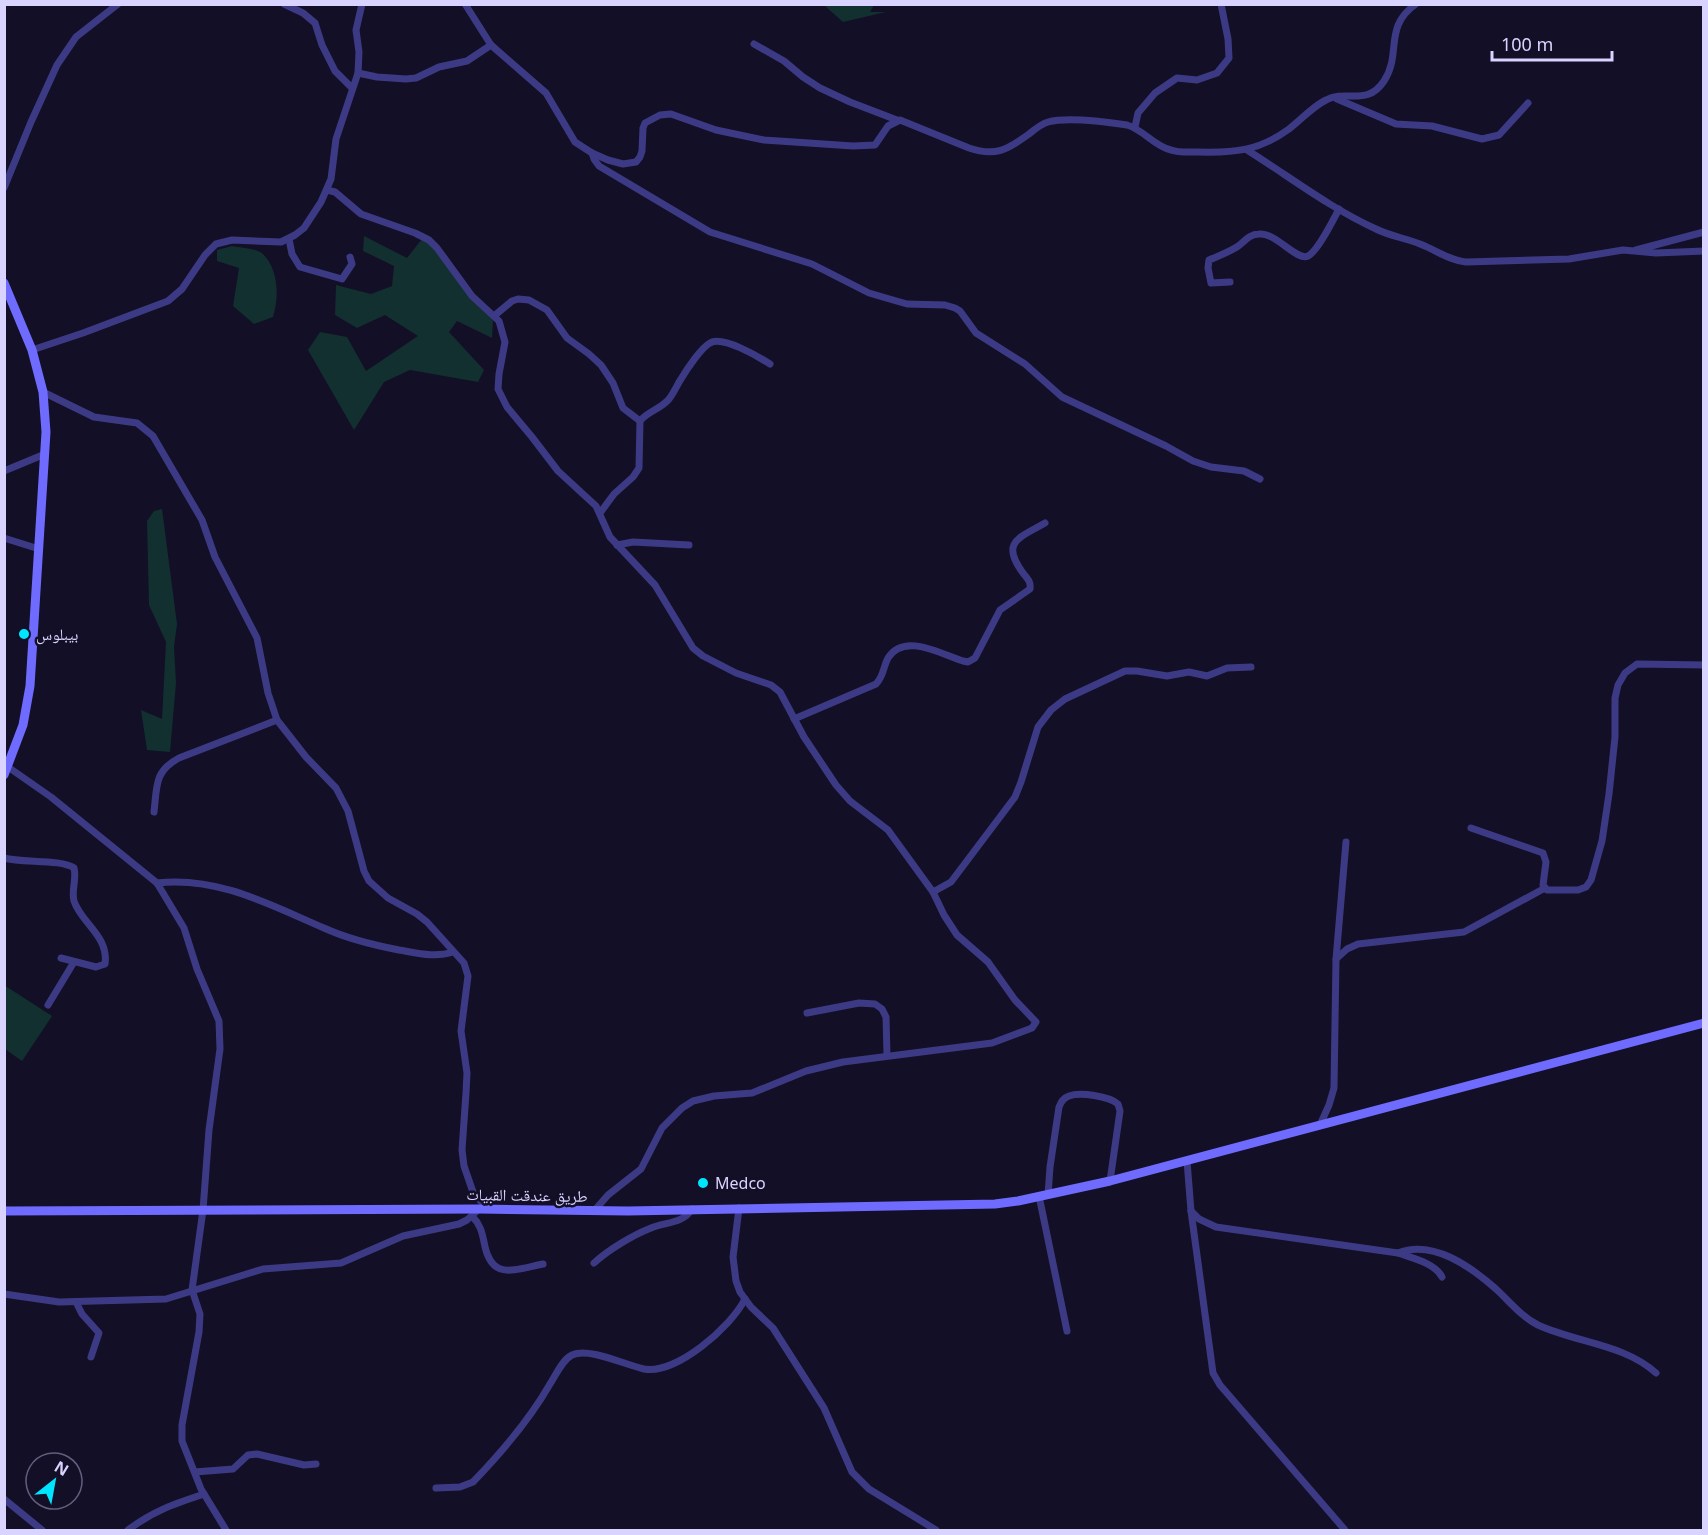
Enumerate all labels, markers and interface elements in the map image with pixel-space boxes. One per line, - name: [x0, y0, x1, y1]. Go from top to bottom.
- scale bar: [1492, 24, 1612, 62]
- text: 100 m: [1501, 32, 1553, 56]
- place label: بيبلوس: [36, 623, 78, 645]
- marker: بيبلوس: [17, 627, 31, 641]
- place label: Medco: [715, 1172, 766, 1194]
- marker: Medco: [696, 1176, 710, 1190]
- street label: طريق عندقت القبيات: [466, 1183, 588, 1207]
- north arrow: [24, 1451, 84, 1511]
- text: N: [50, 1455, 73, 1481]

